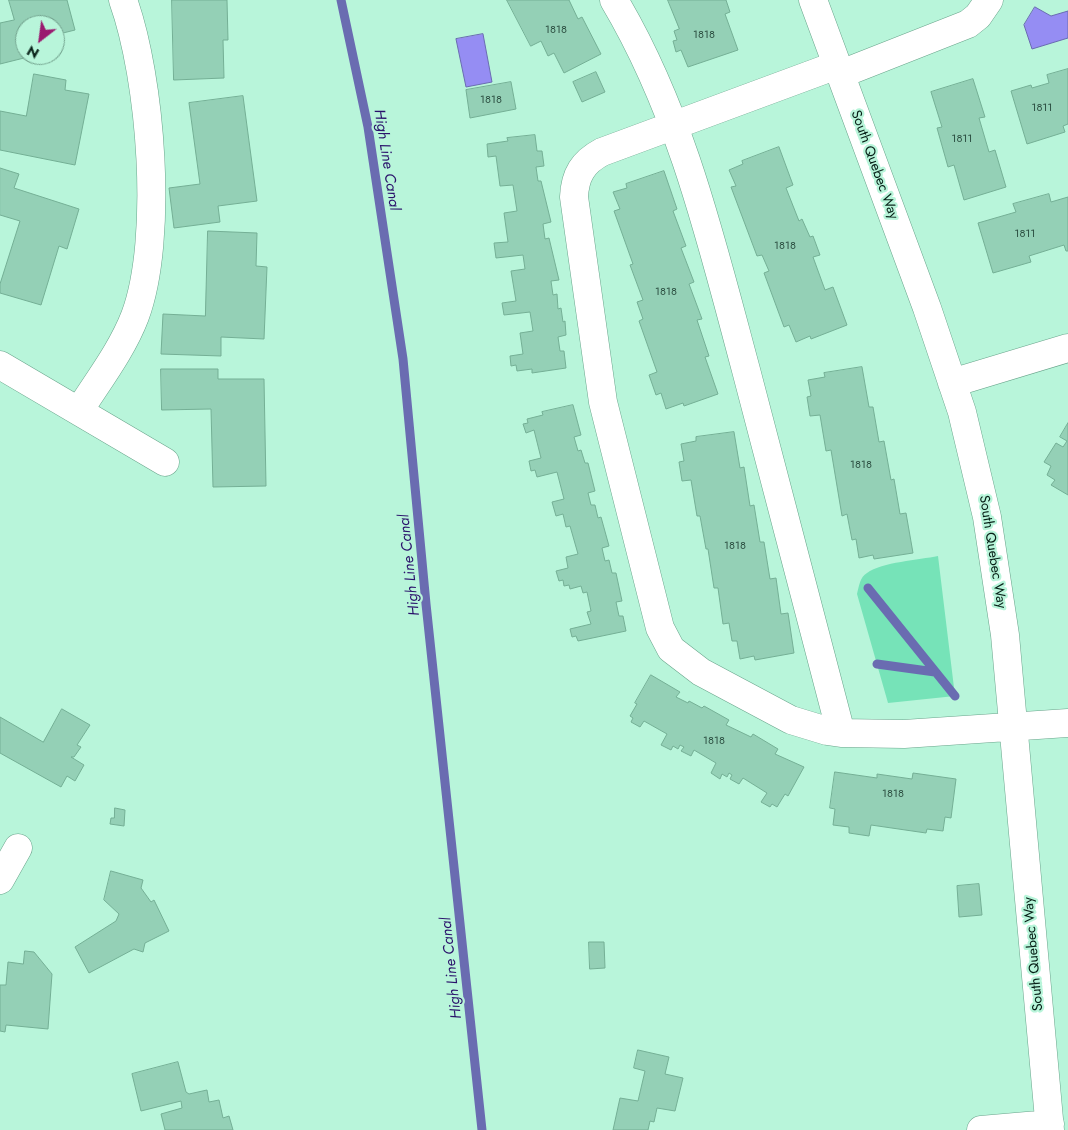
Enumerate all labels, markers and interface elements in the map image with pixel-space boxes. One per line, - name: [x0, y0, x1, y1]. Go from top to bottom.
- north arrow: [15, 15, 65, 65]
- house number: 1818: [545, 23, 567, 37]
- house number: 1818: [693, 28, 715, 42]
- text: N: [23, 41, 43, 64]
- house number: 1818: [480, 93, 502, 107]
- house number: 1811: [1032, 101, 1052, 115]
- water label: High Line Canal: [369, 108, 403, 212]
- street label: South Quebec Way: [847, 108, 901, 222]
- house number: 1811: [952, 132, 972, 146]
- house number: 1811: [1015, 227, 1035, 241]
- house number: 1818: [774, 239, 796, 253]
- house number: 1818: [655, 285, 677, 299]
- house number: 1818: [850, 458, 872, 472]
- street label: South Quebec Way: [975, 494, 1009, 610]
- water label: High Line Canal: [396, 513, 424, 617]
- house number: 1818: [724, 539, 746, 553]
- house number: 1818: [703, 734, 725, 748]
- house number: 1818: [882, 787, 904, 801]
- street label: South Quebec Way: [1021, 896, 1047, 1012]
- water label: High Line Canal: [438, 916, 466, 1020]

